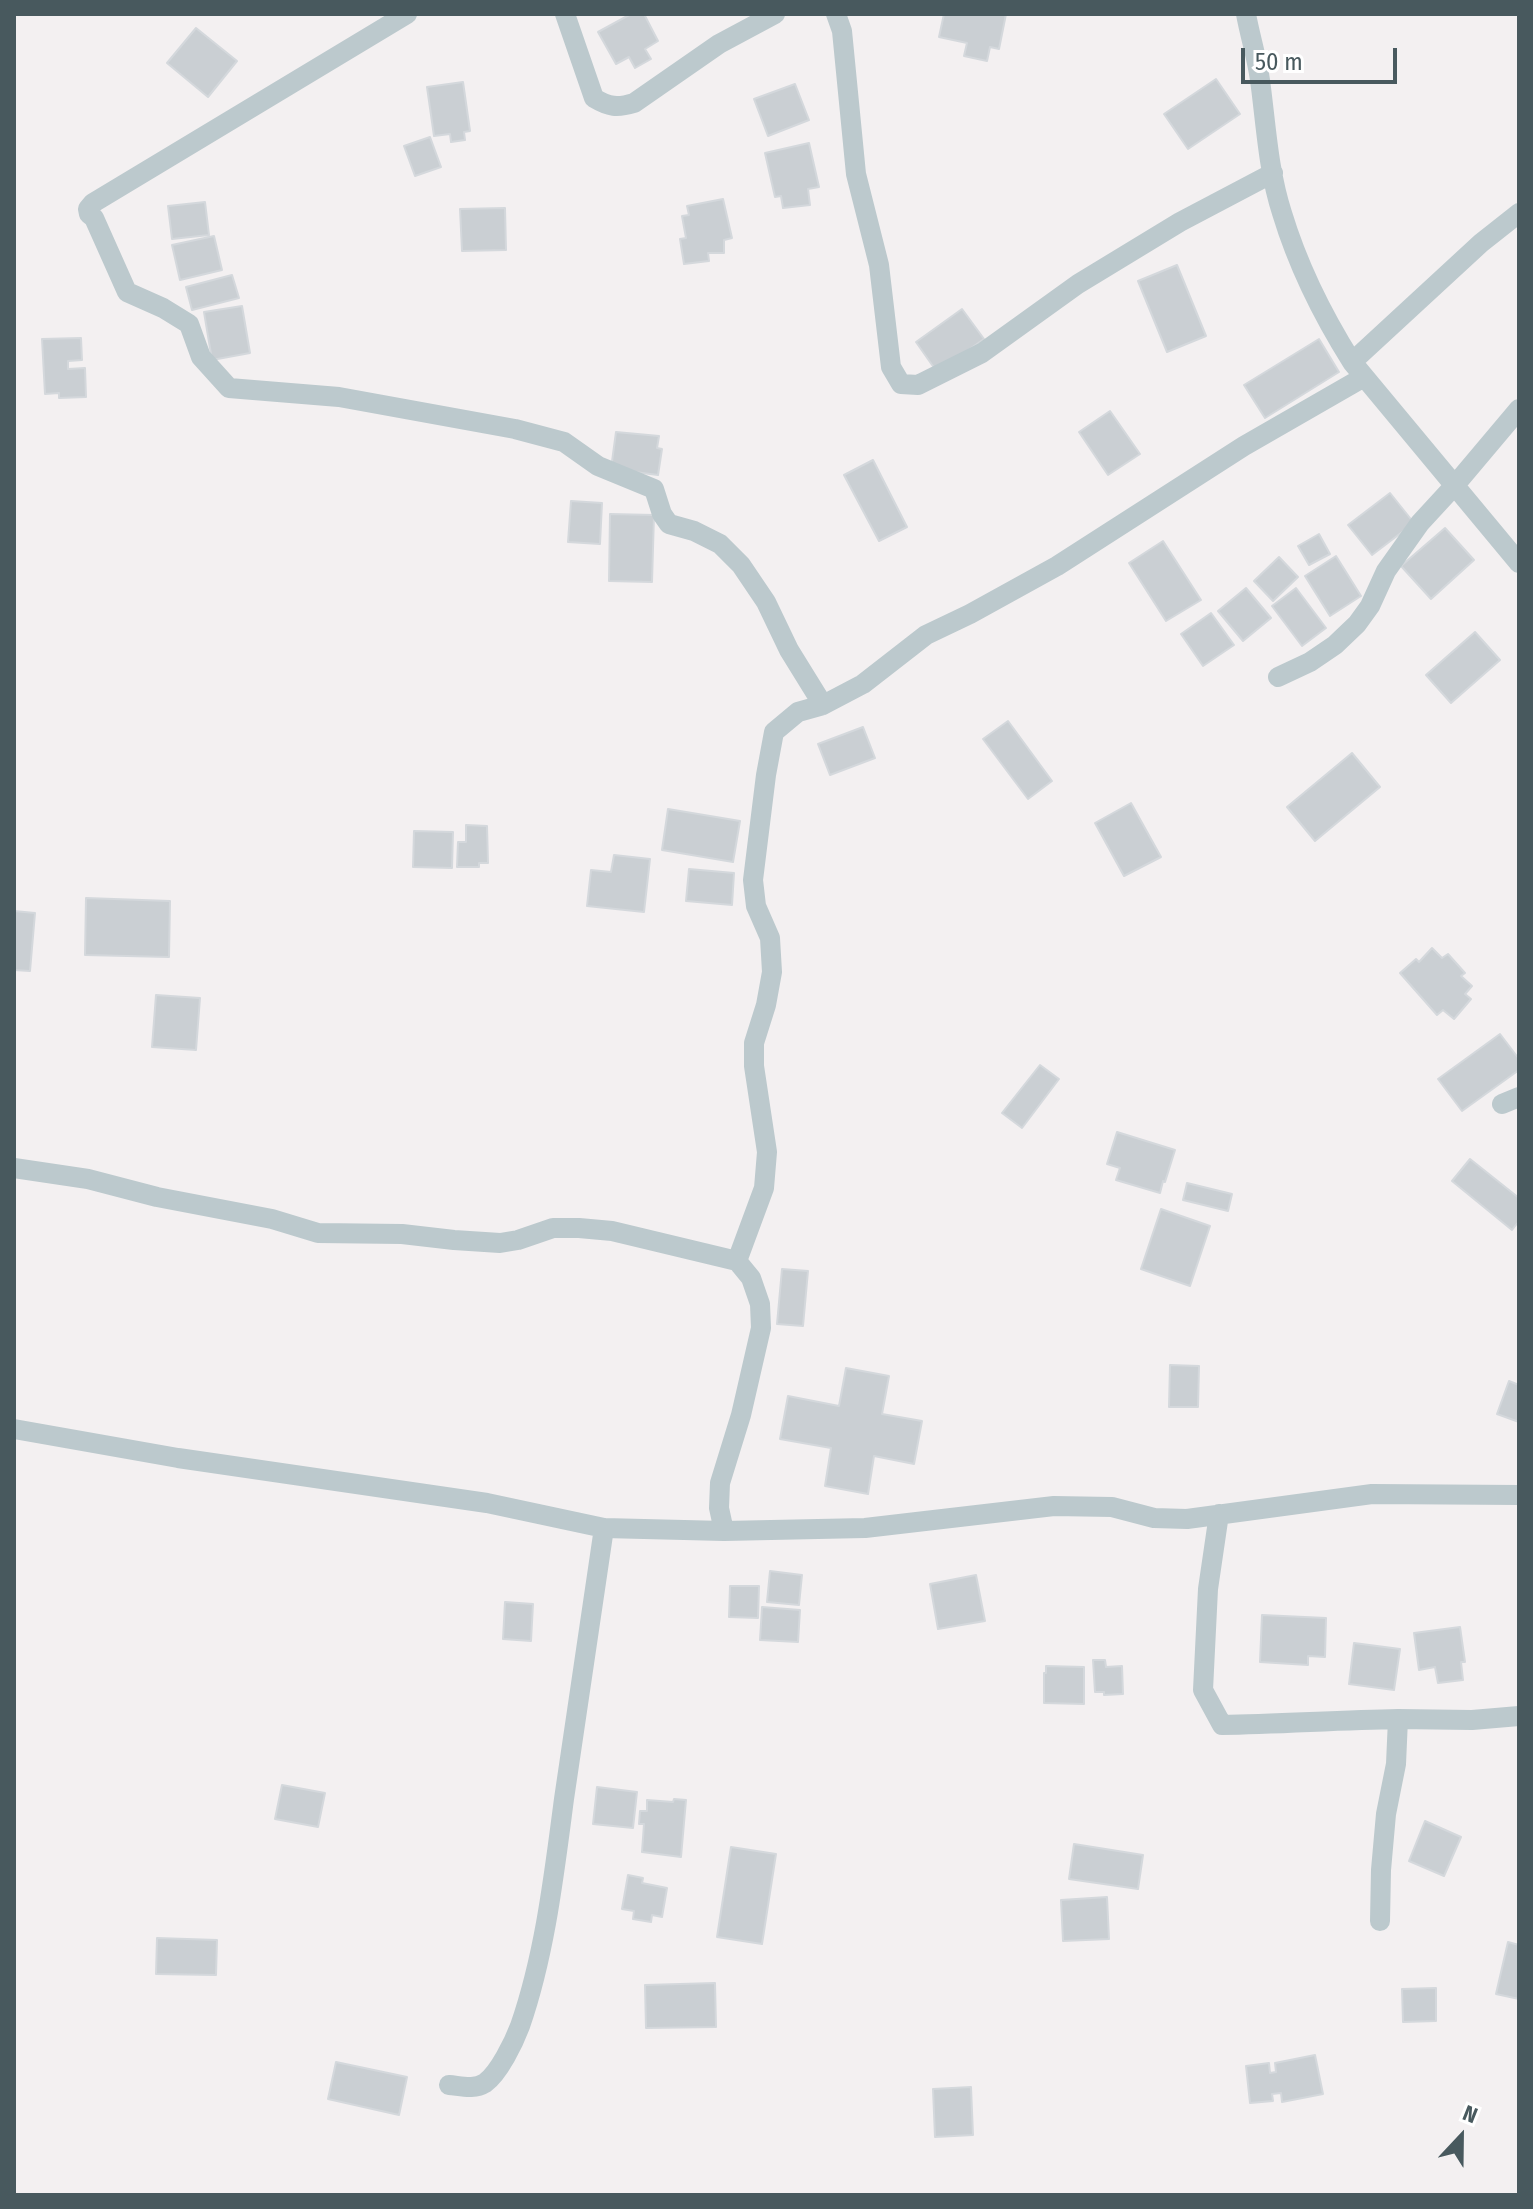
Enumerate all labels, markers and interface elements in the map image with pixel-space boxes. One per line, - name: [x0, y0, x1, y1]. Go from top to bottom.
- scale bar: [1245, 32, 1401, 82]
- text: 50 m: [1255, 48, 1303, 76]
- north arrow: [1421, 2097, 1501, 2177]
- text: N: [1459, 2099, 1481, 2129]

